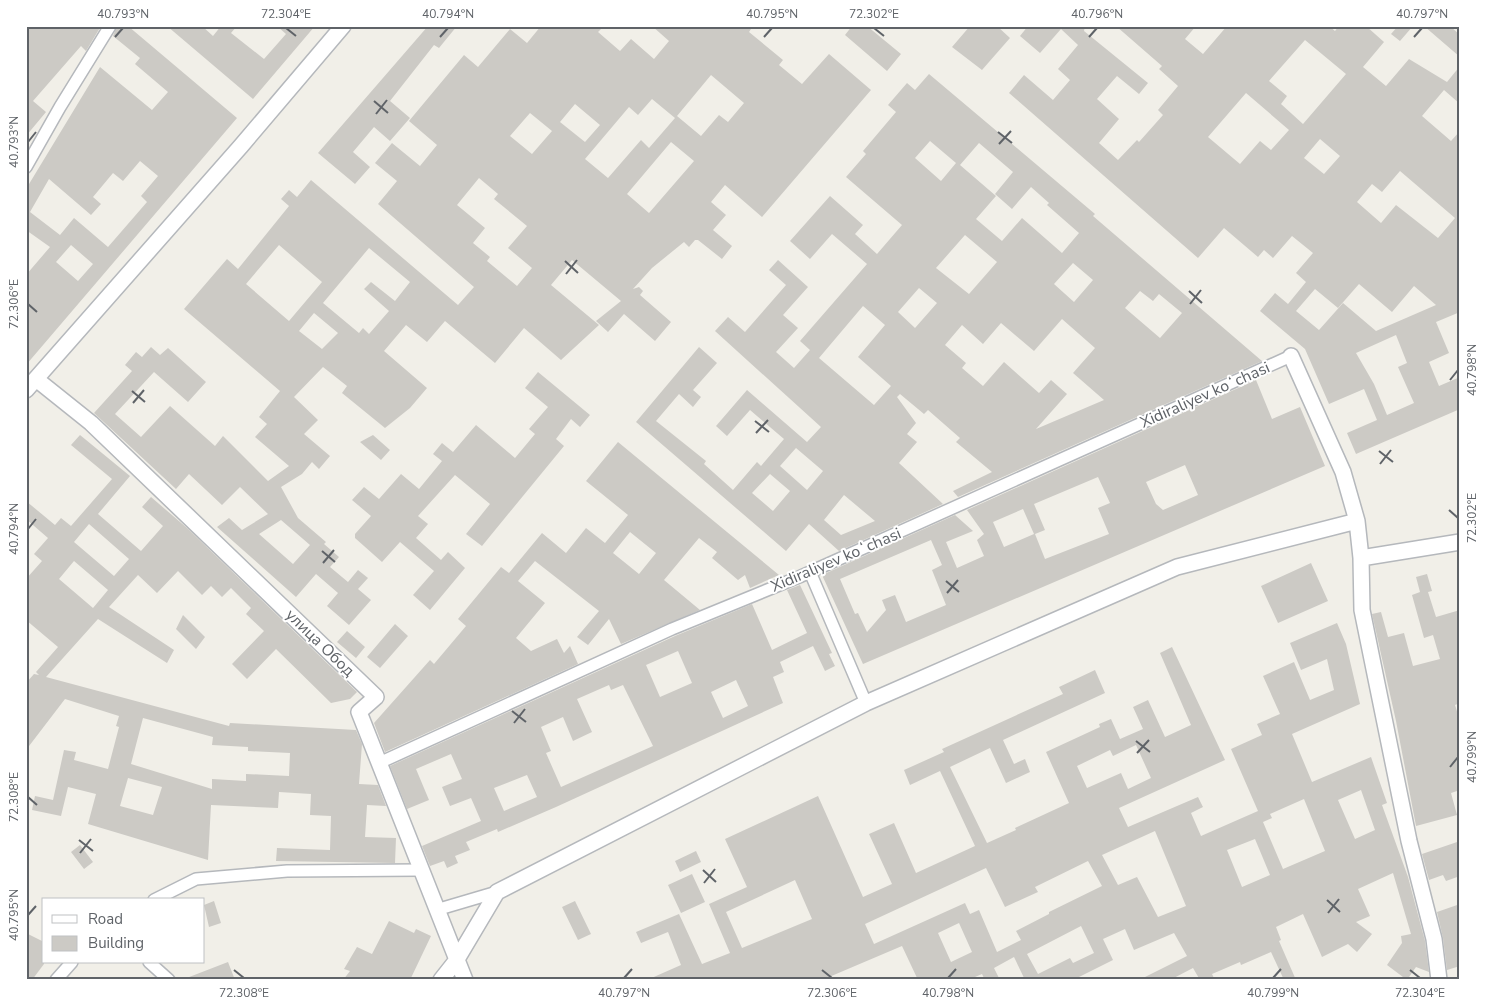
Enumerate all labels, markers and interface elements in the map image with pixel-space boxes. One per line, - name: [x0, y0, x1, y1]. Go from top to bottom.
- text: 40.793°N: [97, 6, 149, 22]
- text: 72.304°E: [261, 6, 311, 22]
- text: 40.794°N: [422, 6, 474, 22]
- text: 40.795°N: [746, 6, 798, 22]
- text: 72.302°E: [849, 6, 899, 22]
- text: 40.796°N: [1071, 6, 1123, 22]
- text: 40.797°N: [1396, 6, 1448, 22]
- text: 40.793°N: [6, 116, 22, 168]
- text: 72.306°E: [6, 279, 22, 329]
- text: 40.798°N: [1464, 344, 1480, 396]
- street label: Xidiraliyev koʻchasi: [1137, 357, 1273, 433]
- text: 72.302°E: [1464, 493, 1480, 543]
- text: 40.794°N: [6, 503, 22, 555]
- street label: Xidiraliyev koʻchasi: [767, 523, 905, 597]
- street label: улица Обод: [280, 604, 360, 682]
- text: 40.799°N: [1464, 731, 1480, 783]
- text: 72.308°E: [6, 772, 22, 822]
- text: 40.795°N: [6, 889, 22, 941]
- legend: [42, 898, 205, 964]
- text: Road: [88, 909, 123, 929]
- text: Building: [88, 933, 144, 953]
- text: 72.308°E: [219, 985, 269, 1001]
- text: 40.797°N: [598, 985, 650, 1001]
- text: 72.306°E: [807, 985, 857, 1001]
- text: 40.798°N: [922, 985, 974, 1001]
- text: 40.799°N: [1247, 985, 1299, 1001]
- text: 72.304°E: [1395, 985, 1445, 1001]

